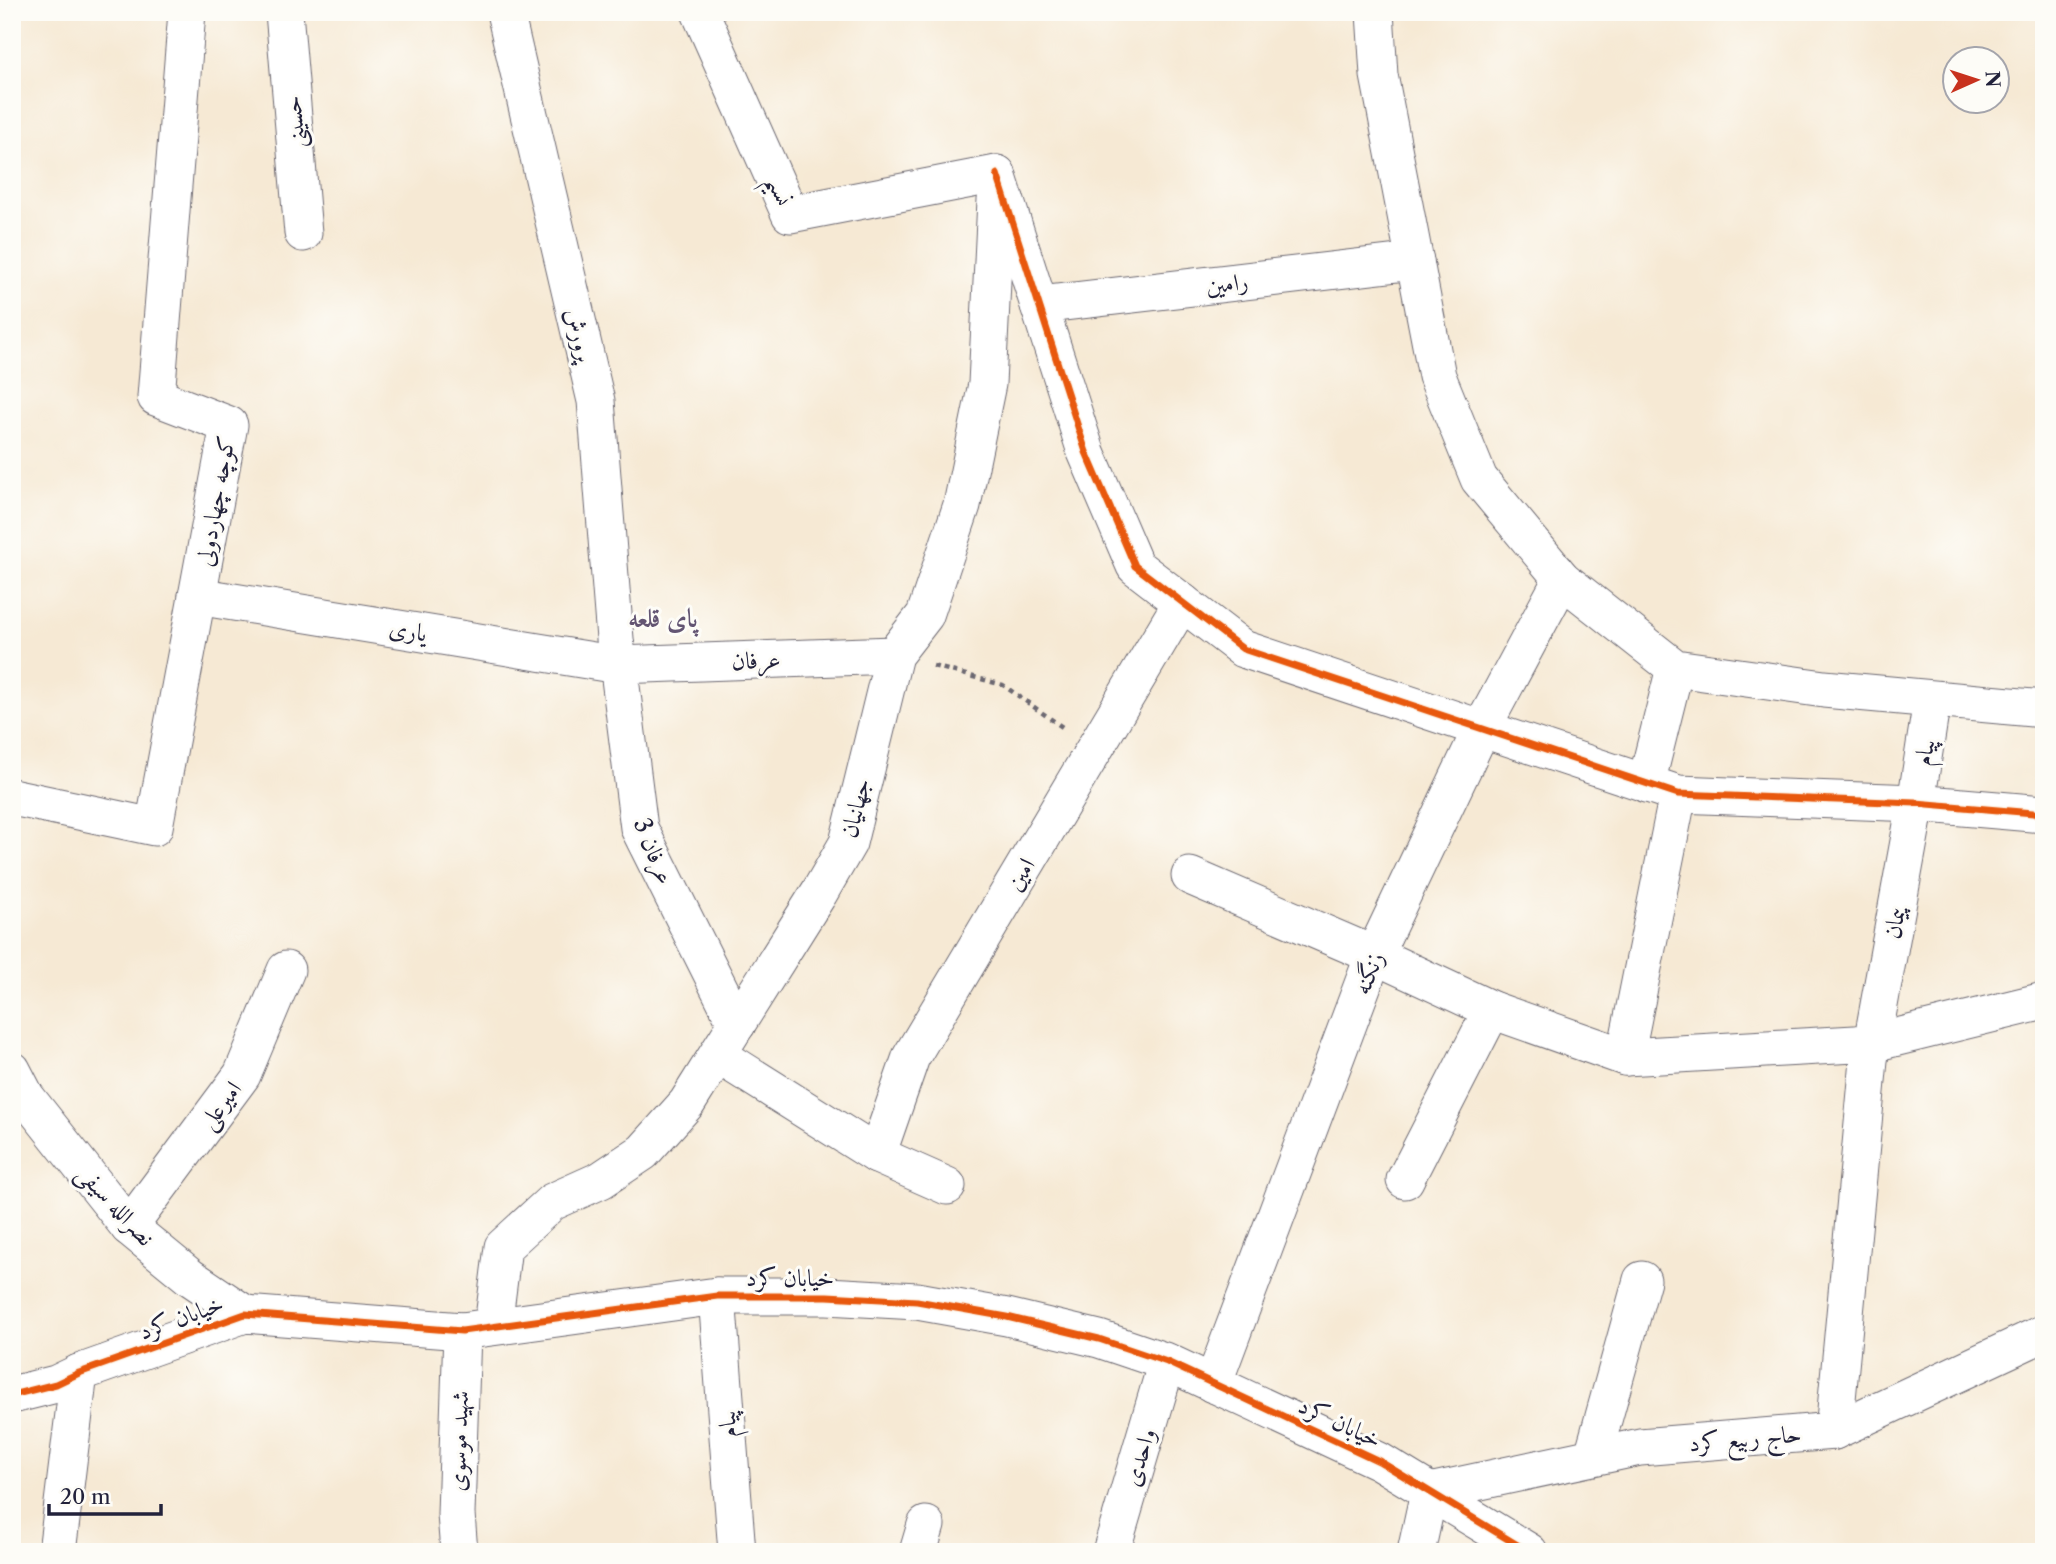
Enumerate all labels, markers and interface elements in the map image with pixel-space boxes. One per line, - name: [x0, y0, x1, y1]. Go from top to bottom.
- north arrow: [1940, 46, 2010, 116]
- text: N: [1981, 70, 2004, 88]
- street label: حسینی: [277, 94, 314, 150]
- street label: نسیم: [751, 170, 800, 214]
- street label: رامین: [1204, 266, 1250, 300]
- street label: پرورش: [558, 305, 601, 368]
- street label: کوچه چهاردولی: [189, 434, 244, 569]
- district label: پای قلعه: [628, 602, 700, 637]
- street label: یاری: [387, 613, 430, 649]
- street label: عرفان: [731, 645, 781, 678]
- street label: پیام: [1908, 736, 1947, 769]
- street label: جهانیان: [834, 775, 876, 841]
- street label: عرفان 3: [625, 814, 680, 889]
- street label: امین: [999, 852, 1041, 896]
- street label: پیمان: [1877, 904, 1911, 941]
- street label: زنگنه: [1346, 948, 1390, 998]
- street label: امیرعلی: [192, 1075, 250, 1137]
- street label: نصرالله سیفی: [69, 1158, 161, 1254]
- street label: خیابان کرد: [746, 1263, 834, 1293]
- street label: خیابان کرد: [135, 1288, 228, 1347]
- street label: شهید موسوی: [442, 1390, 475, 1492]
- street label: خیابان کرد: [1293, 1390, 1386, 1455]
- street label: پیام: [711, 1408, 750, 1439]
- street label: حاج ربیع کرد: [1687, 1419, 1803, 1465]
- street label: واحدی: [1117, 1425, 1161, 1489]
- scale bar: [49, 1473, 161, 1517]
- text: 20 m: [60, 1484, 111, 1509]

